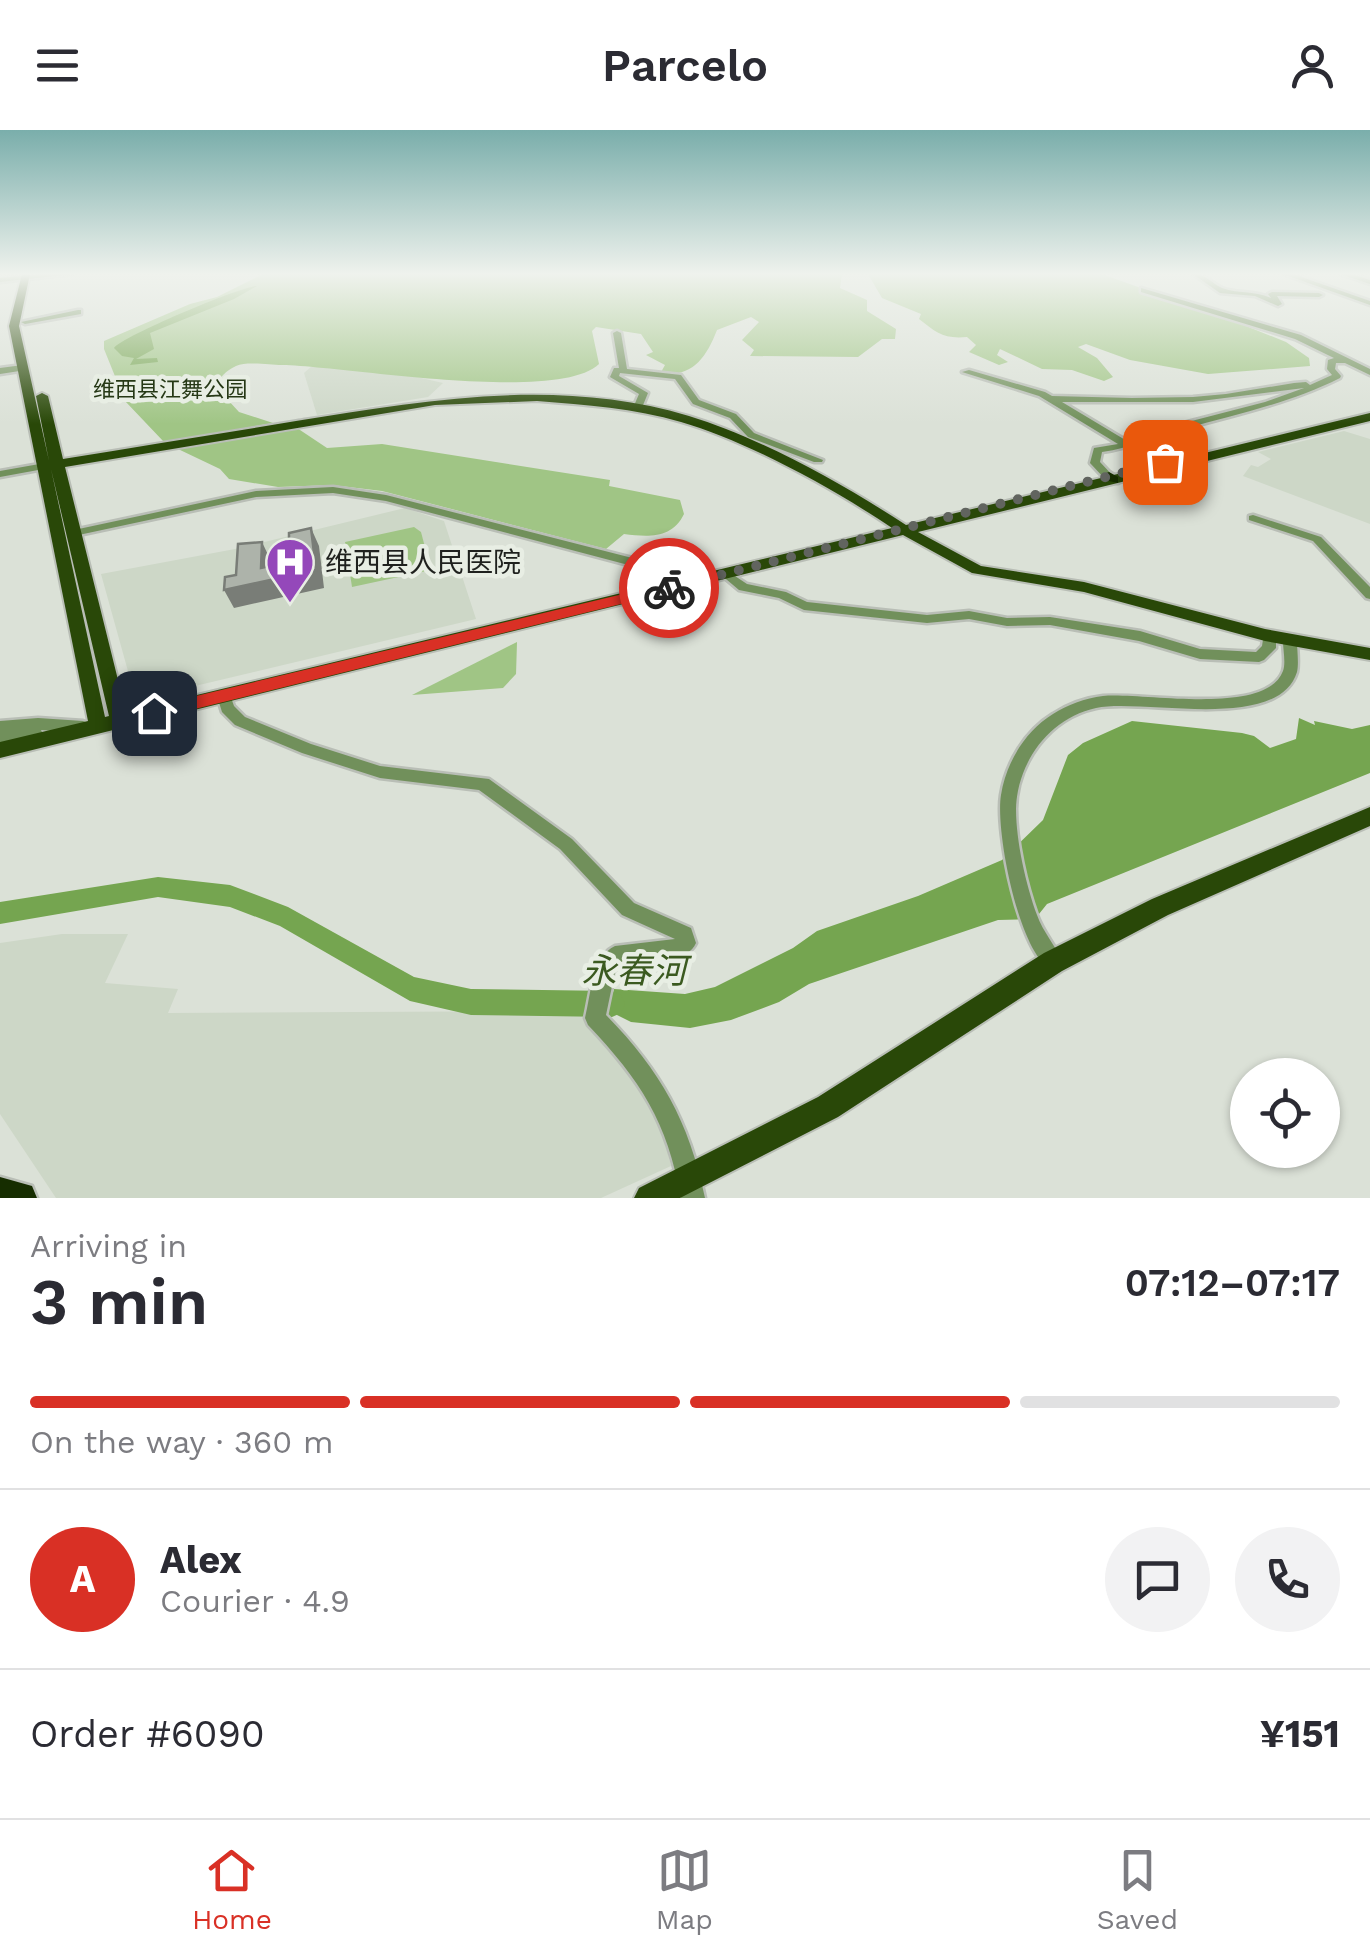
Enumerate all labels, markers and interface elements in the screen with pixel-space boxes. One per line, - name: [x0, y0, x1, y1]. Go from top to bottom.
- icon: menu: [30, 38, 85, 93]
- icon: person: [1285, 38, 1340, 93]
- text: Parcelo: [602, 39, 768, 92]
- park label: 维西县江舞公园: [93, 377, 247, 402]
- pin: [1123, 420, 1208, 505]
- icon: bag: [1138, 435, 1193, 490]
- hospital icon: 维西县人民医院: [264, 536, 316, 604]
- courier: [619, 538, 719, 638]
- place label: 维西县人民医院: [325, 546, 521, 579]
- icon: bike: [642, 561, 697, 616]
- pin: [112, 671, 197, 756]
- icon: home: [127, 686, 182, 741]
- water label: 永春河: [581, 950, 692, 992]
- map controls: [1230, 1058, 1340, 1168]
- button: locate: [1230, 1058, 1340, 1168]
- text: Arriving in: [30, 1227, 187, 1265]
- text: 07:12–07:17: [1125, 1261, 1340, 1305]
- text: 3 min: [30, 1264, 208, 1340]
- text: On the way · 360 m: [30, 1423, 334, 1461]
- button: chat: [1105, 1527, 1210, 1632]
- button: phone: [1235, 1527, 1340, 1632]
- text: Alex: [160, 1538, 242, 1582]
- text: A: [70, 1557, 95, 1601]
- text: Courier · 4.9: [160, 1582, 350, 1620]
- text: Order #6090: [30, 1712, 265, 1756]
- text: ¥151: [1260, 1712, 1340, 1756]
- tab: Home: [192, 1843, 272, 1936]
- tab: Map: [656, 1843, 713, 1936]
- tab: Saved: [1097, 1843, 1178, 1936]

